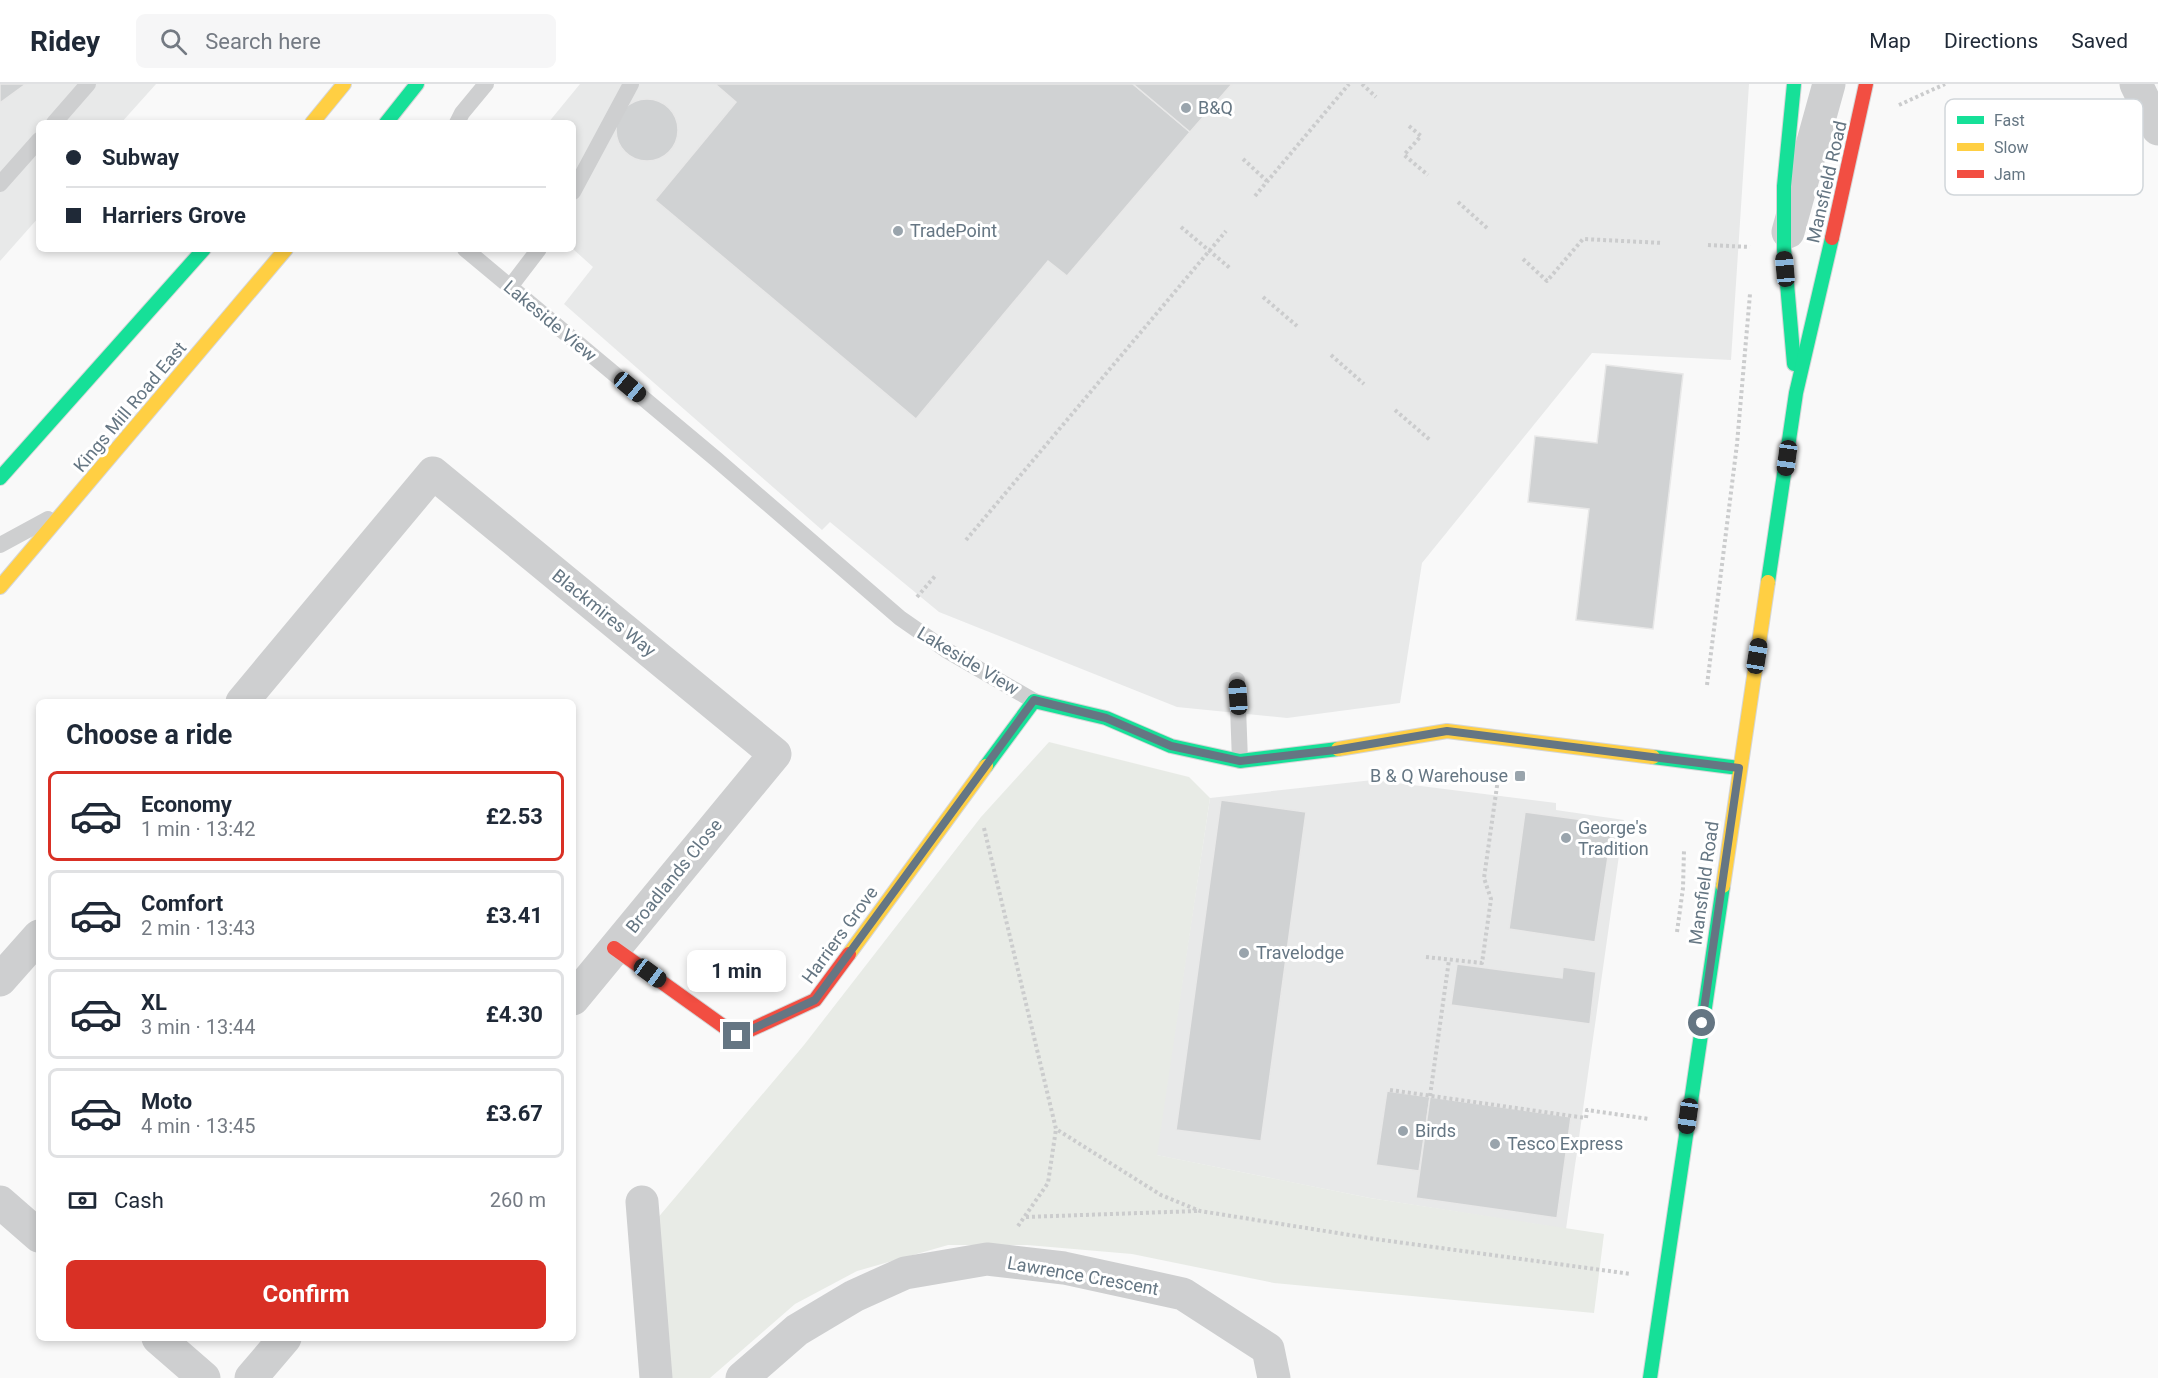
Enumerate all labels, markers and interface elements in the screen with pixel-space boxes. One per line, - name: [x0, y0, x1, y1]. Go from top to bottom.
- search box: [136, 14, 556, 68]
- text: Ridey: [30, 25, 100, 58]
- icon: search: [157, 25, 190, 58]
- text: Search here: [205, 29, 321, 54]
- text: Map: [1869, 29, 1911, 53]
- text: Directions: [1944, 29, 2038, 53]
- text: Saved: [2071, 29, 2128, 53]
- place label: B&Q: [1198, 97, 1233, 118]
- legend: [1945, 99, 2143, 195]
- marker: B&Q: [1179, 101, 1193, 115]
- text: Fast: [1994, 111, 2025, 130]
- street label: Mansfield Road: [1802, 119, 1851, 245]
- text: Slow: [1994, 138, 2029, 157]
- text: Subway: [102, 145, 179, 170]
- text: Jam: [1994, 165, 2026, 184]
- text: Harriers Grove: [102, 203, 246, 228]
- place label: TradePoint: [910, 220, 997, 241]
- marker: TradePoint: [891, 224, 905, 238]
- car: [1774, 250, 1796, 288]
- street label: Lakeside View: [500, 276, 601, 366]
- street label: Kings Mill Road East: [69, 337, 190, 476]
- car: [610, 369, 650, 405]
- car: [1776, 439, 1798, 477]
- street label: Blackmires Way: [548, 564, 661, 661]
- street label: Lakeside View: [914, 622, 1023, 699]
- car: [1745, 637, 1769, 675]
- car: [1228, 678, 1248, 716]
- text: Choose a ride: [66, 719, 232, 751]
- place label: B & Q Warehouse: [1370, 765, 1508, 786]
- marker: B & Q Warehouse: [1513, 769, 1527, 783]
- icon: car: [69, 789, 123, 843]
- text: Economy: [141, 792, 232, 817]
- text: £2.53: [486, 804, 543, 829]
- street label: Broadlands Close: [621, 814, 726, 937]
- text: 1 min · 13:42: [141, 817, 256, 841]
- place label: George's Tradition: [1578, 817, 1649, 859]
- street label: Mansfield Road: [1684, 820, 1723, 946]
- marker: George's Tradition: [1559, 831, 1573, 845]
- street label: Harriers Grove: [797, 882, 882, 987]
- icon: car: [69, 888, 123, 942]
- text: Comfort: [141, 891, 223, 916]
- text: £3.41: [486, 903, 543, 928]
- text: 2 min · 13:43: [141, 916, 256, 940]
- place label: Travelodge: [1256, 942, 1344, 963]
- marker: Travelodge: [1237, 946, 1251, 960]
- callout: 1 min: [688, 949, 786, 991]
- car: [630, 955, 670, 991]
- text: 1 min: [711, 959, 762, 983]
- icon: car: [69, 987, 123, 1041]
- text: XL: [141, 990, 167, 1015]
- text: £4.30: [486, 1002, 543, 1027]
- route start: [1688, 1009, 1715, 1036]
- text: 3 min · 13:44: [141, 1015, 256, 1039]
- route end: [723, 1022, 750, 1049]
- icon: car: [69, 1086, 123, 1140]
- text: Moto: [141, 1089, 192, 1114]
- car: [1677, 1097, 1699, 1135]
- text: £3.67: [486, 1101, 543, 1126]
- text: 4 min · 13:45: [141, 1114, 256, 1138]
- place label: Birds: [1415, 1120, 1456, 1141]
- marker: Birds: [1396, 1124, 1410, 1138]
- place label: Tesco Express: [1507, 1133, 1623, 1154]
- marker: Tesco Express: [1488, 1137, 1502, 1151]
- icon: cash: [66, 1184, 99, 1217]
- text: Cash: [114, 1188, 164, 1213]
- text: 260 m: [490, 1188, 546, 1212]
- street label: Lawrence Crescent: [1006, 1252, 1160, 1299]
- button: Confirm: [66, 1260, 546, 1329]

